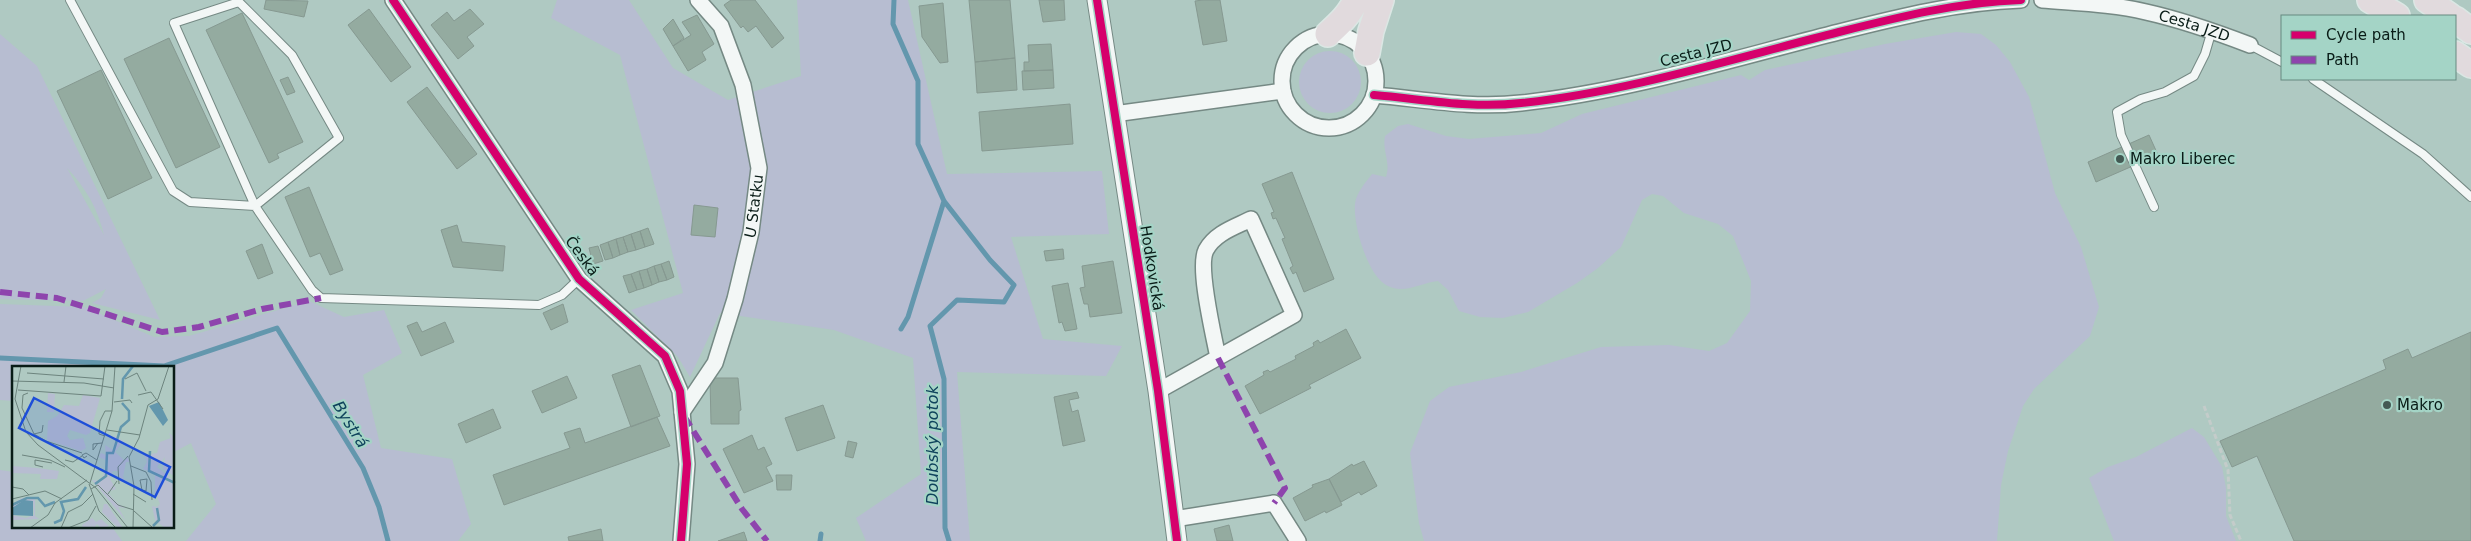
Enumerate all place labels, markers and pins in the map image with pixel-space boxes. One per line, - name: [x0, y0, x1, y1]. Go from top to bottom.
- place label: Makro Liberec: [2130, 150, 2235, 168]
- marker: Makro Liberec: [2114, 153, 2126, 165]
- place label: Makro: [2397, 396, 2443, 414]
- marker: Makro: [2381, 399, 2393, 411]

